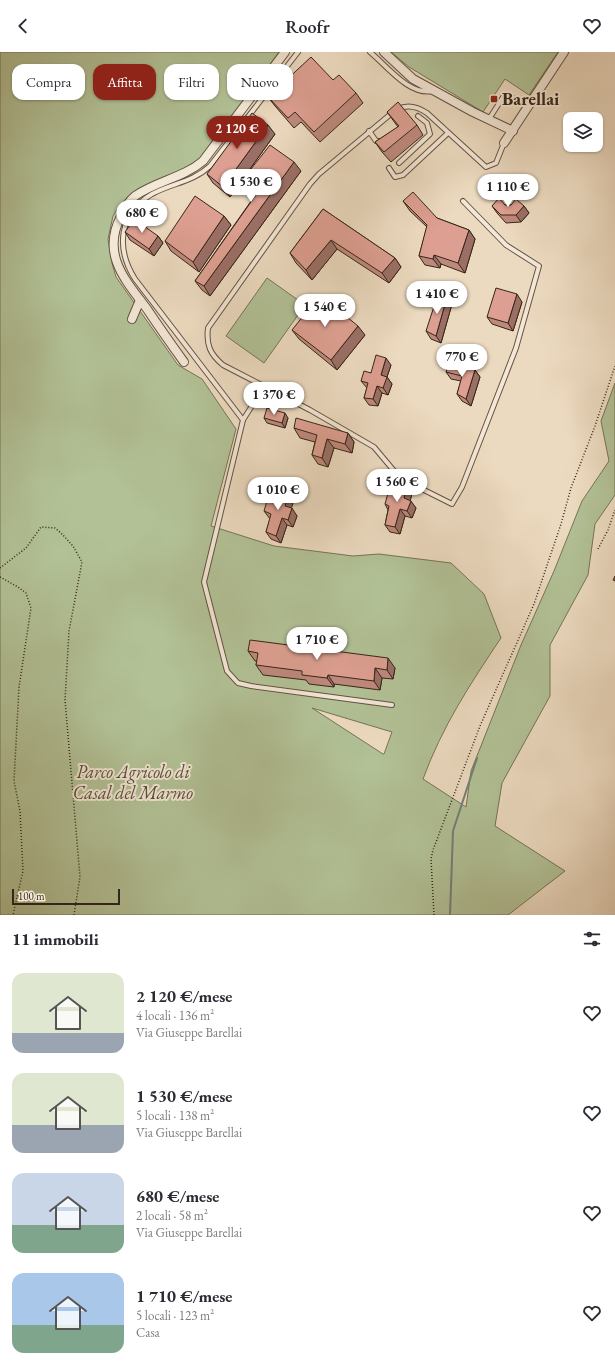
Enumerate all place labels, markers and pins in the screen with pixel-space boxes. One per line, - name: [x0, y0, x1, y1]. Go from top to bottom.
- place label: Barellai: [502, 87, 560, 110]
- marker: Barellai: [489, 94, 499, 104]
- pin: 2 120 €: [200, 116, 274, 150]
- pin: 1 530 €: [214, 169, 288, 203]
- pin: 1 110 €: [471, 174, 545, 208]
- pin: 680 €: [114, 200, 170, 234]
- pin: 1 410 €: [400, 281, 474, 315]
- pin: 1 540 €: [288, 294, 362, 328]
- pin: 770 €: [434, 344, 490, 378]
- pin: 1 370 €: [237, 382, 311, 416]
- pin: 1 560 €: [360, 469, 434, 503]
- pin: 1 010 €: [241, 477, 315, 511]
- pin: 1 710 €: [280, 627, 354, 661]

